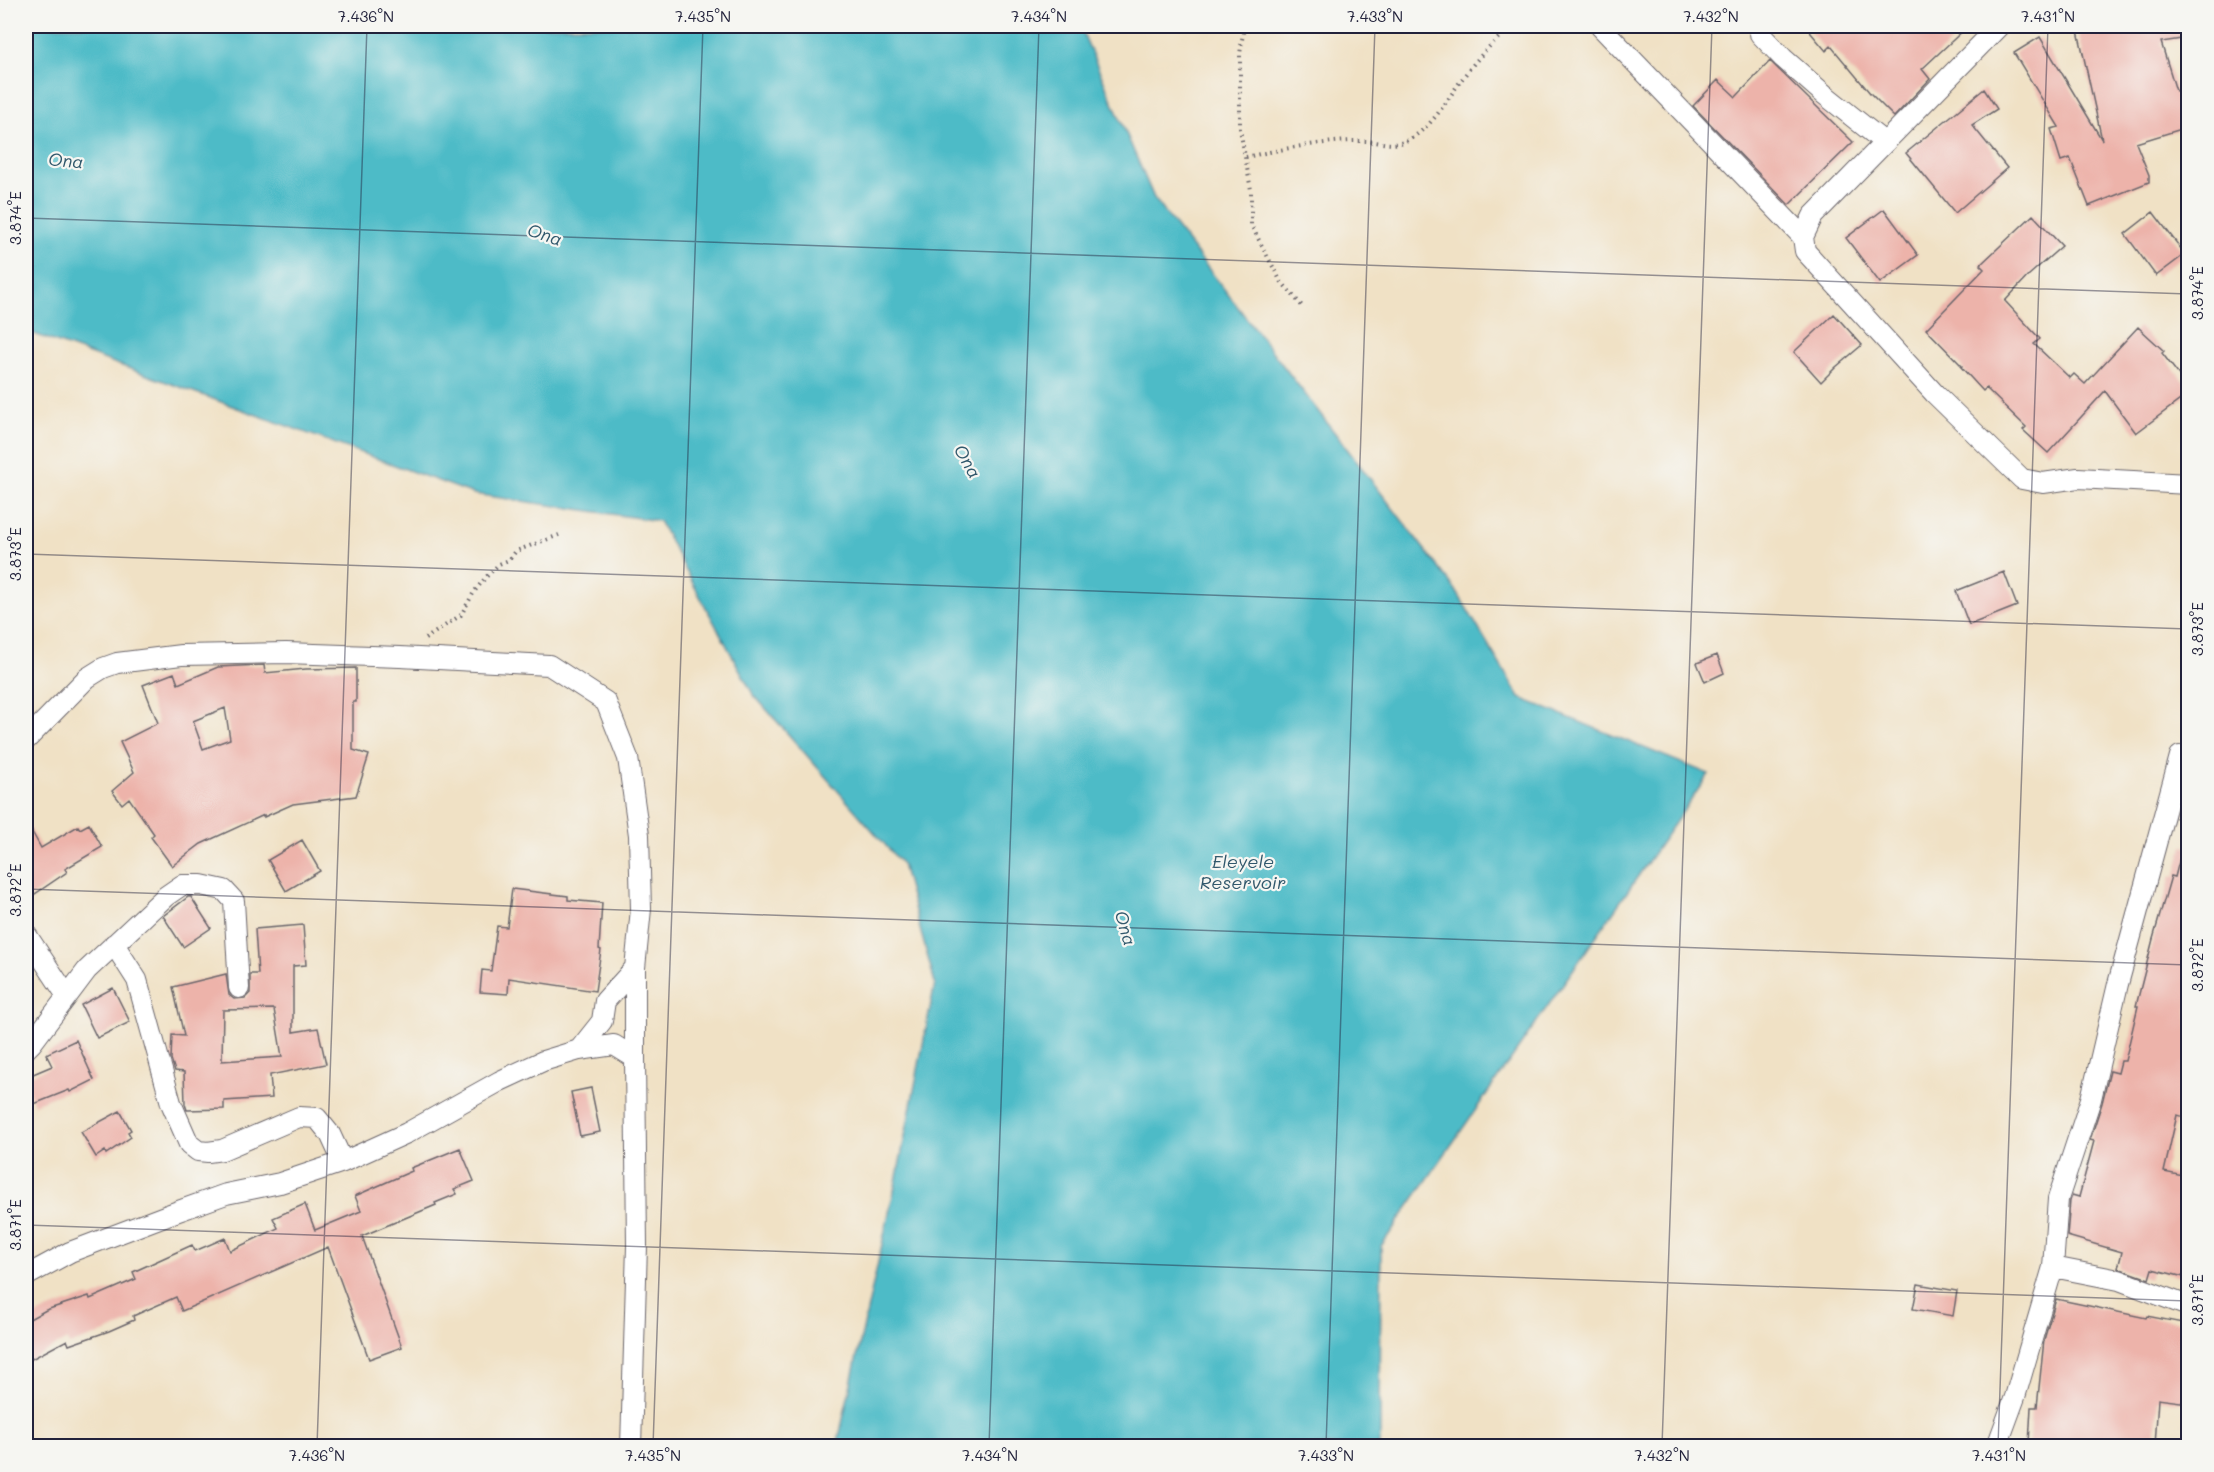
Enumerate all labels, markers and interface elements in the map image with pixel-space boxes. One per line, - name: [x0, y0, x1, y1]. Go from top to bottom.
- text: 7.436°N: [338, 6, 394, 26]
- text: 7.435°N: [675, 6, 731, 26]
- text: 7.434°N: [1011, 6, 1067, 26]
- text: 7.433°N: [1347, 6, 1403, 26]
- text: 7.432°N: [1683, 6, 1739, 26]
- text: 7.431°N: [2021, 6, 2075, 26]
- water label: Ona: [47, 147, 85, 173]
- text: 3.874°E: [5, 191, 25, 245]
- water label: Ona: [524, 217, 566, 251]
- text: 3.874°E: [2187, 266, 2207, 320]
- water label: Ona: [949, 440, 987, 482]
- text: 3.873°E: [5, 527, 25, 581]
- text: 3.873°E: [2187, 602, 2207, 656]
- water label: Eleyele Reservoir: [1200, 849, 1286, 894]
- text: 3.872°E: [5, 863, 25, 917]
- water label: Ona: [1109, 908, 1143, 948]
- text: 3.872°E: [2187, 938, 2207, 992]
- text: 3.871°E: [5, 1199, 25, 1251]
- text: 3.871°E: [2187, 1274, 2207, 1326]
- text: 7.436°N: [289, 1445, 345, 1465]
- text: 7.435°N: [625, 1445, 681, 1465]
- text: 7.434°N: [962, 1445, 1018, 1465]
- text: 7.433°N: [1298, 1445, 1354, 1465]
- text: 7.432°N: [1634, 1445, 1690, 1465]
- text: 7.431°N: [1972, 1445, 2026, 1465]

